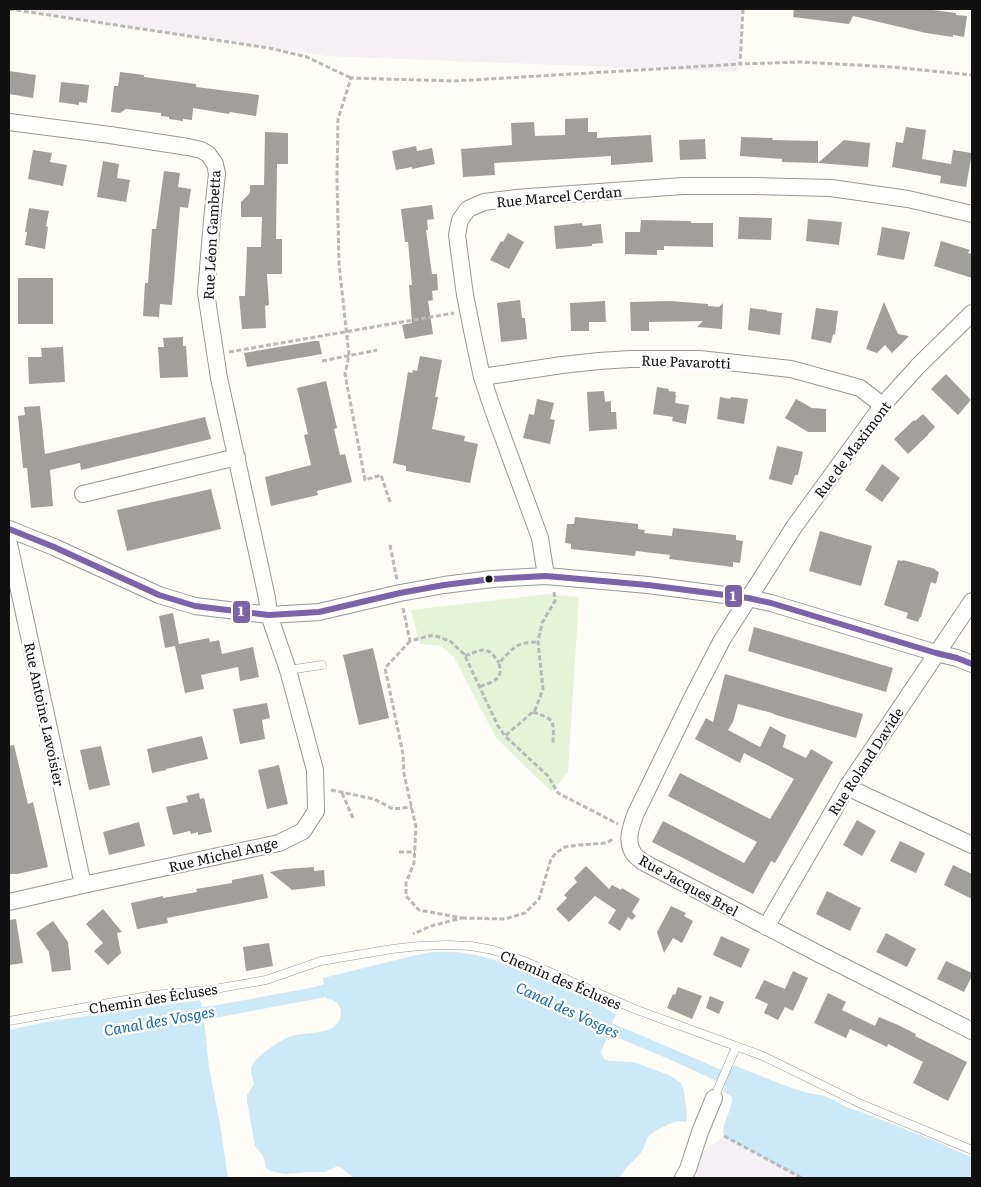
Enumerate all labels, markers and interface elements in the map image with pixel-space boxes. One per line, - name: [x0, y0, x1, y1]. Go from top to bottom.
- street label: Rue Léon Gambetta: [198, 169, 224, 301]
- street label: Rue Marcel Cerdan: [495, 181, 623, 211]
- street label: Rue Pavarotti: [641, 349, 732, 373]
- street label: Rue de Maximont: [809, 396, 895, 502]
- unlabelled marker: [484, 574, 494, 584]
- line badge: 1: [724, 584, 743, 608]
- text: 1: [730, 585, 736, 605]
- line badge: 1: [232, 600, 251, 624]
- text: 1: [238, 600, 244, 620]
- street label: Rue Antoine Lavoisier: [20, 640, 70, 788]
- street label: Rue Roland Davide: [823, 703, 907, 819]
- street label: Rue Michel Ange: [166, 832, 280, 876]
- street label: Rue Jacques Brel: [636, 849, 743, 921]
- street label: Chemin des Écluses: [497, 944, 625, 1014]
- water label: Canal des Vosges: [512, 975, 624, 1043]
- street label: Chemin des Écluses: [87, 978, 219, 1018]
- water label: Canal des Vosges: [102, 999, 216, 1041]

